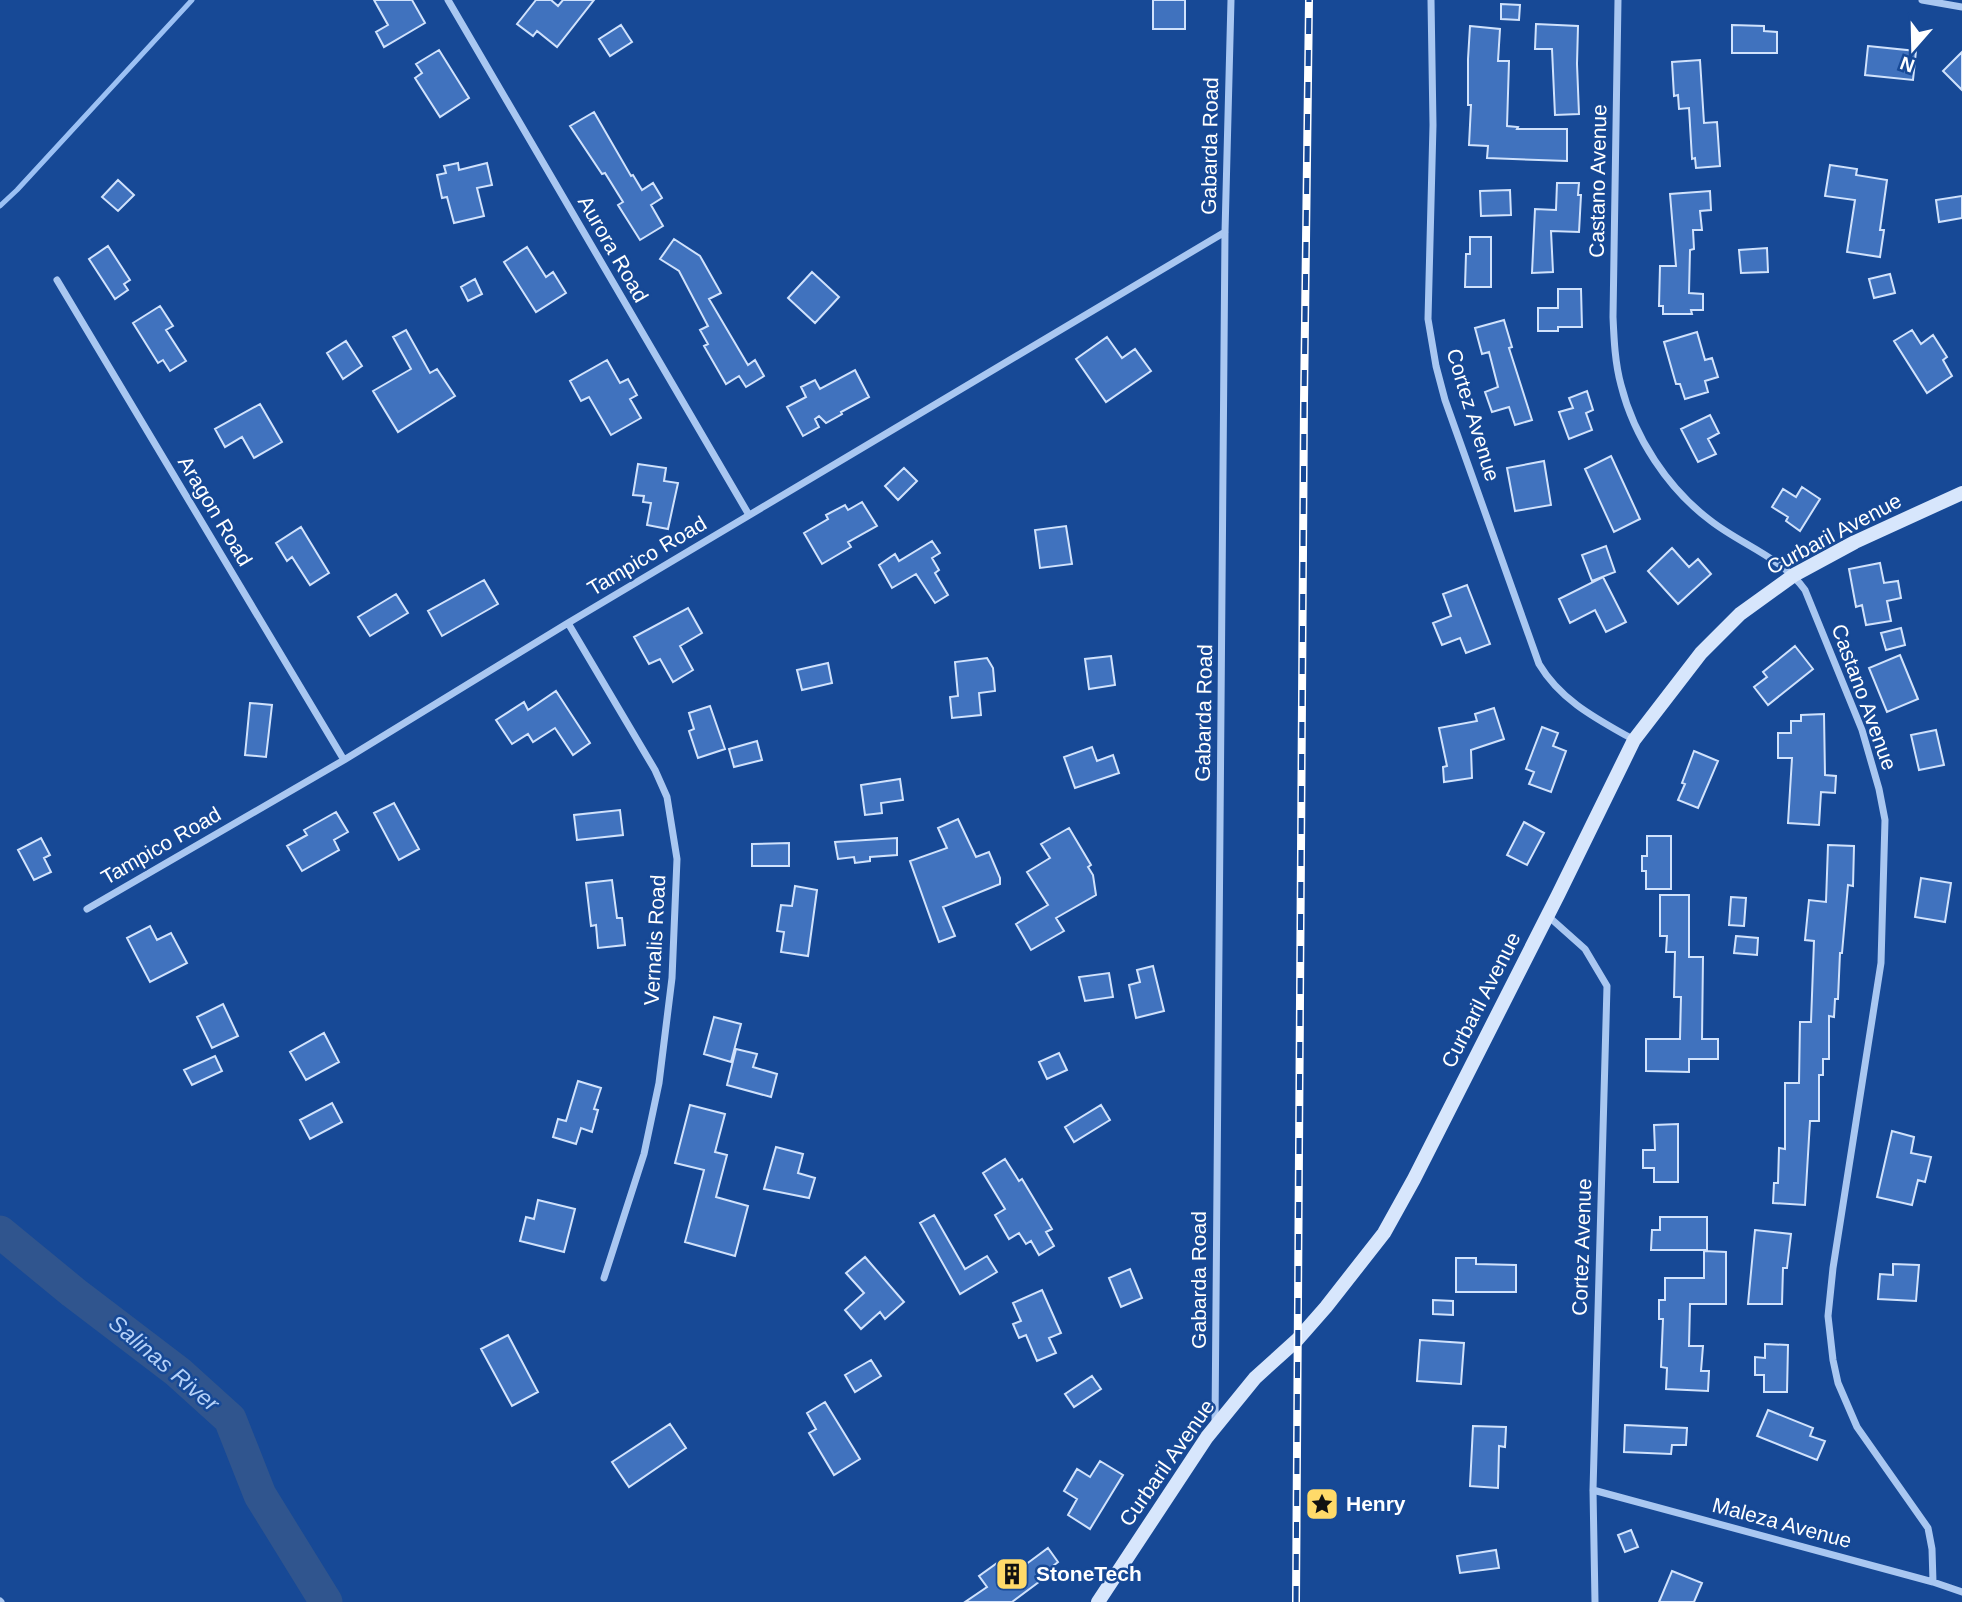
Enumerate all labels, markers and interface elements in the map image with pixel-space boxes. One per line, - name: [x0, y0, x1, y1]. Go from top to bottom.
- north arrow: [1878, 14, 1948, 84]
- text: N: [1897, 52, 1917, 77]
- street label: Gabarda Road: [1197, 77, 1222, 215]
- street label: Castano Avenue: [1585, 104, 1610, 258]
- street label: Aurora Road: [574, 191, 653, 306]
- street label: Cortez Avenue: [1442, 346, 1505, 484]
- street label: Aragon Road: [174, 452, 257, 570]
- street label: Curbaril Avenue: [1763, 488, 1905, 579]
- street label: Tampico Road: [583, 511, 710, 600]
- street label: Castano Avenue: [1827, 621, 1902, 773]
- street label: Gabarda Road: [1191, 644, 1216, 782]
- street label: Tampico Road: [97, 802, 225, 889]
- street label: Vernalis Road: [640, 874, 669, 1006]
- street label: Curbaril Avenue: [1436, 928, 1525, 1071]
- street label: Cortez Avenue: [1568, 1178, 1595, 1316]
- street label: Gabarda Road: [1187, 1211, 1210, 1349]
- water label: Salinas River: [104, 1309, 225, 1417]
- street label: Curbaril Avenue: [1114, 1395, 1219, 1530]
- place icon: Henry: [1303, 1485, 1341, 1523]
- place label: Henry: [1346, 1492, 1406, 1515]
- street label: Maleza Avenue: [1710, 1493, 1854, 1552]
- building icon: StoneTech: [993, 1555, 1031, 1593]
- place label: StoneTech: [1036, 1562, 1142, 1585]

